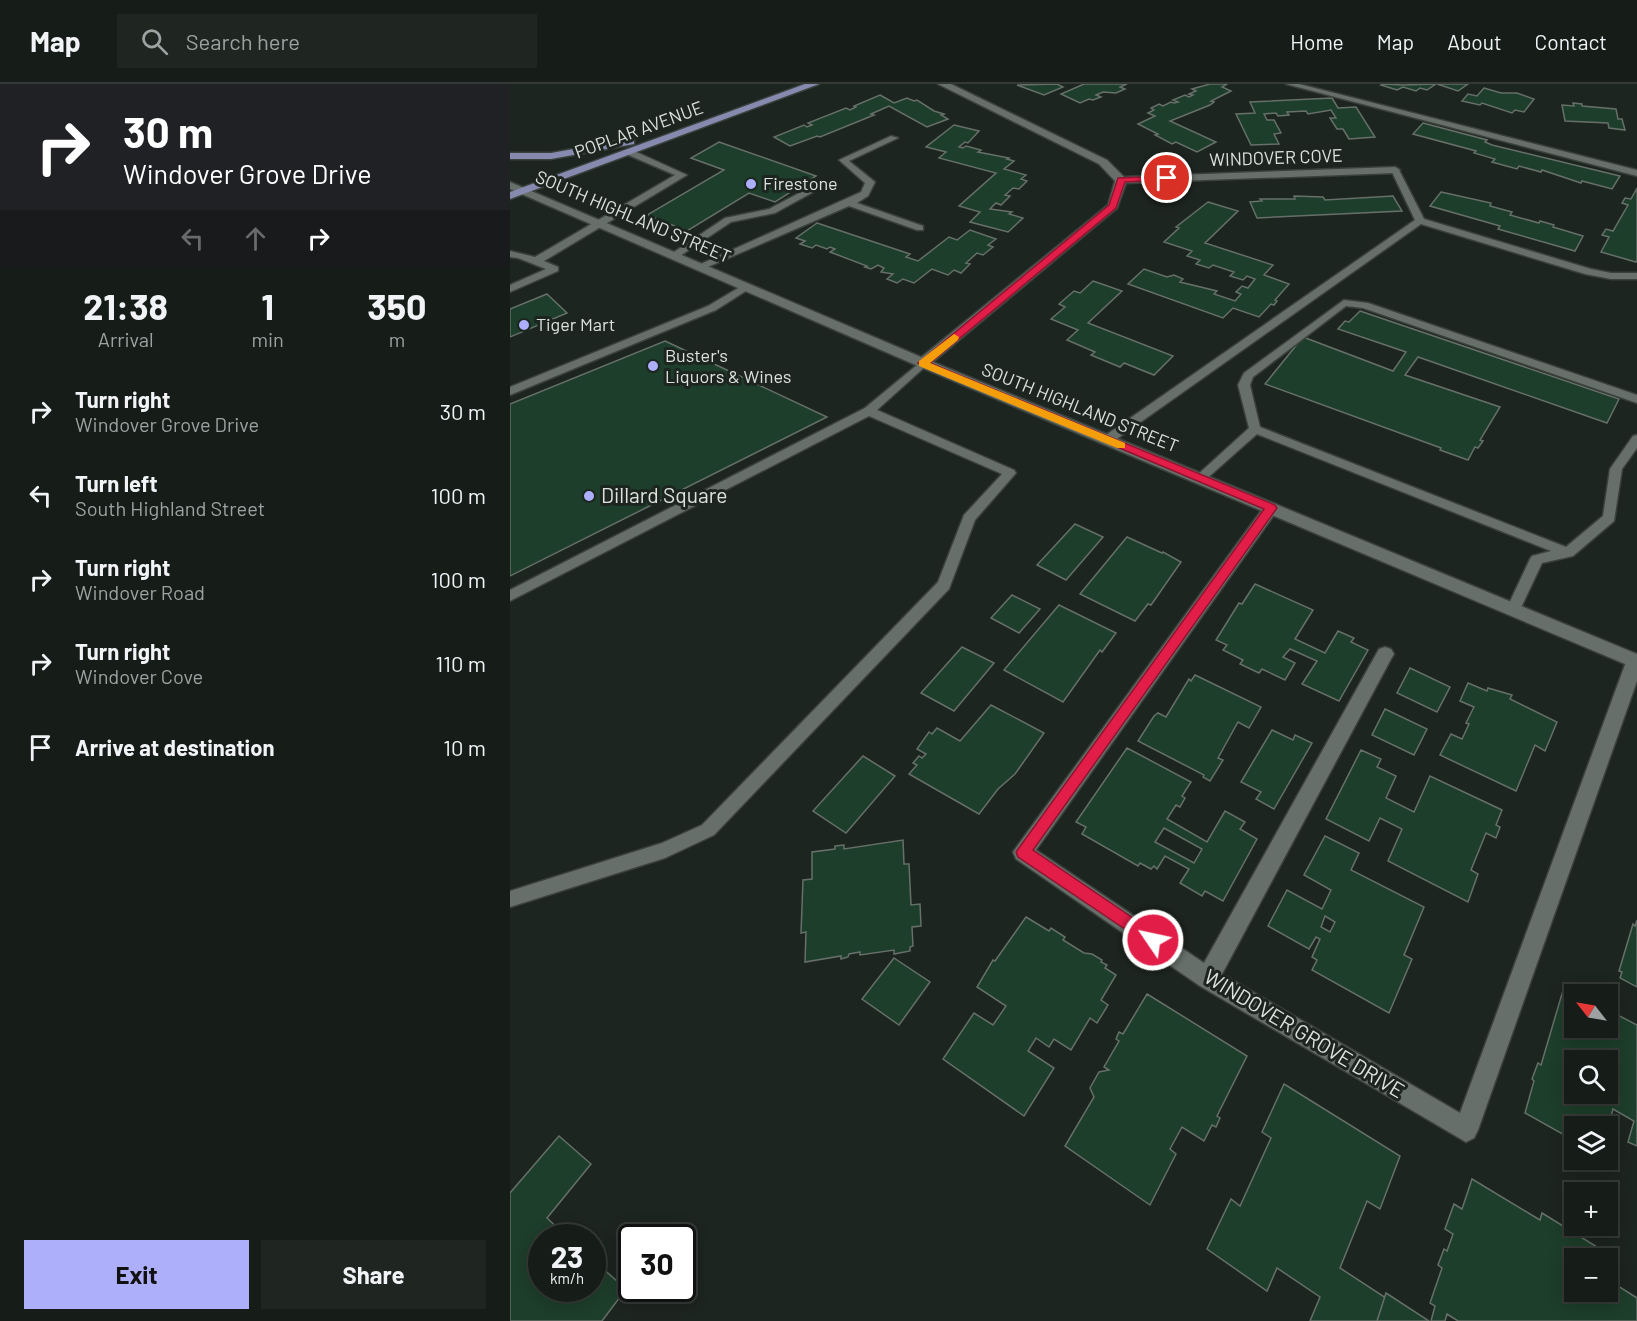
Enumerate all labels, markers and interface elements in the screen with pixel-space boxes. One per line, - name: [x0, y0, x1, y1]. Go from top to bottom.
- search box: [117, 14, 537, 68]
- text: Map: [30, 24, 81, 58]
- icon: search: [138, 25, 171, 58]
- text: Search here: [186, 28, 300, 54]
- text: Home: [1290, 29, 1344, 54]
- text: Map: [1377, 29, 1414, 54]
- text: About: [1447, 29, 1502, 54]
- text: Contact: [1535, 29, 1607, 54]
- street label: POPLAR AVENUE: [571, 96, 706, 162]
- text: 30 m: [123, 106, 213, 156]
- icon: right: [24, 108, 102, 186]
- street label: WINDOVER COVE: [1209, 144, 1343, 170]
- pin: [1141, 152, 1192, 203]
- text: Windover Grove Drive: [123, 157, 372, 189]
- icon: arrive: [1150, 161, 1183, 194]
- street label: SOUTH HIGHLAND STREET: [532, 165, 734, 267]
- place label: Firestone: [763, 172, 838, 194]
- marker: Firestone: [744, 177, 758, 191]
- icon: left: [176, 222, 209, 255]
- icon: ahead: [239, 222, 272, 255]
- icon: right: [302, 222, 335, 255]
- text: 21:38: [83, 284, 168, 327]
- text: 1: [261, 284, 274, 327]
- text: 350: [367, 284, 427, 327]
- place label: Tiger Mart: [536, 313, 615, 335]
- marker: Tiger Mart: [517, 318, 531, 332]
- text: Arrival: [98, 327, 154, 351]
- text: min: [251, 327, 284, 351]
- text: m: [389, 327, 405, 351]
- place label: Buster's Liquors & Wines: [665, 344, 791, 387]
- street label: SOUTH HIGHLAND STREET: [979, 358, 1182, 457]
- marker: Buster's Liquors & Wines: [646, 359, 660, 373]
- text: Turn right: [75, 386, 170, 412]
- icon: right: [24, 395, 57, 428]
- text: 30 m: [440, 398, 486, 424]
- text: Windover Grove Drive: [75, 412, 259, 436]
- text: Turn left: [75, 470, 158, 496]
- icon: left: [24, 479, 57, 512]
- text: 100 m: [431, 482, 486, 508]
- place label: Dillard Square: [601, 482, 728, 507]
- marker: Dillard Square: [582, 489, 596, 503]
- text: South Highland Street: [75, 496, 265, 520]
- text: Turn right: [75, 554, 170, 580]
- icon: right: [24, 563, 57, 596]
- text: 100 m: [431, 566, 486, 592]
- text: Windover Road: [75, 580, 205, 604]
- text: Turn right: [75, 638, 170, 664]
- icon: right: [24, 647, 57, 680]
- text: 110 m: [436, 650, 486, 676]
- text: Windover Cove: [75, 664, 203, 688]
- icon: arrive: [24, 731, 57, 764]
- text: Arrive at destination: [75, 734, 274, 760]
- text: 10 m: [443, 734, 486, 760]
- position arrow: [1121, 908, 1185, 972]
- street label: WINDOVER GROVE DRIVE: [1200, 963, 1409, 1102]
- north arrow: [1564, 984, 1618, 1038]
- map controls: [1564, 984, 1618, 1302]
- button: search: [1564, 1050, 1618, 1104]
- button: layers: [1564, 1116, 1618, 1170]
- button: +: [1564, 1182, 1618, 1236]
- speed limit sign: 30: [618, 1224, 696, 1302]
- text: 23: [551, 1238, 583, 1274]
- button: Exit: [24, 1240, 249, 1309]
- button: Share: [261, 1240, 486, 1309]
- button: −: [1564, 1248, 1618, 1302]
- text: km/h: [550, 1269, 584, 1287]

